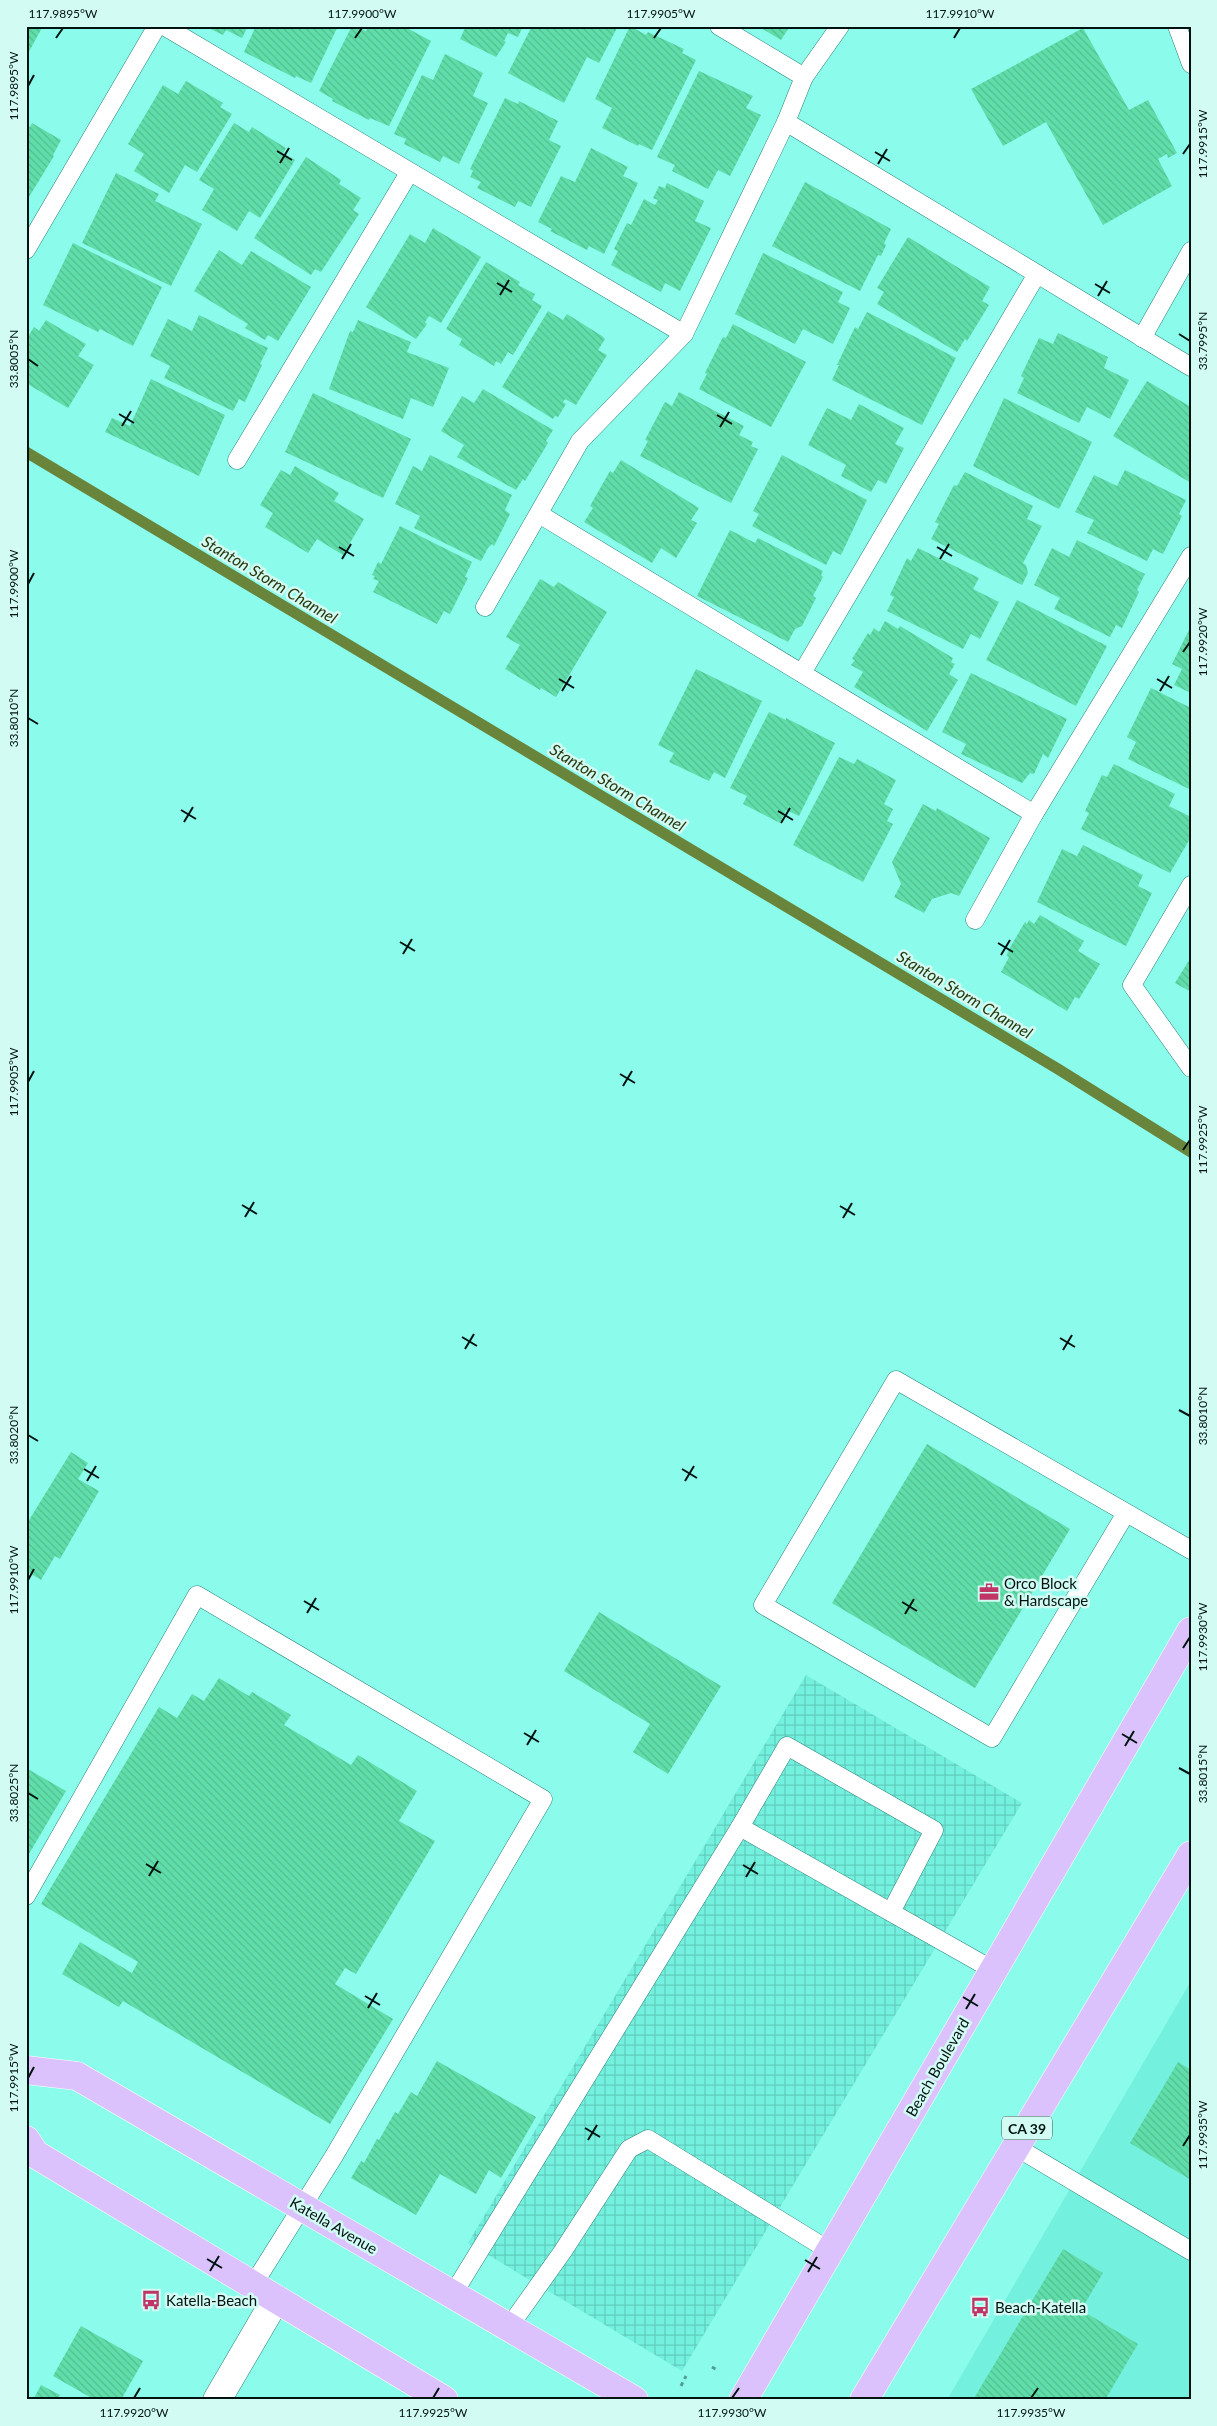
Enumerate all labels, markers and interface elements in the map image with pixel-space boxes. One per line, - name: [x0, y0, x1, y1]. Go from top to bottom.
- text: 117.9895°W: [29, 6, 98, 21]
- text: 117.9900°W: [328, 6, 397, 21]
- text: 117.9905°W: [627, 6, 696, 21]
- text: 117.9910°W: [926, 6, 995, 21]
- text: 117.9895°W: [6, 51, 21, 120]
- text: 117.9915°W: [1195, 109, 1210, 178]
- text: 33.7995°N: [1195, 312, 1210, 370]
- text: 33.8005°N: [6, 330, 21, 388]
- water label: Stanton Storm Channel: [199, 531, 341, 627]
- text: 117.9900°W: [6, 549, 21, 618]
- text: 117.9920°W: [1195, 607, 1210, 676]
- text: 33.8010°N: [6, 689, 21, 747]
- water label: Stanton Storm Channel: [547, 739, 689, 835]
- water label: Stanton Storm Channel: [894, 946, 1036, 1042]
- text: 117.9905°W: [6, 1047, 21, 1116]
- text: 117.9925°W: [1195, 1105, 1210, 1174]
- text: 33.8010°N: [1195, 1387, 1210, 1445]
- text: 33.8020°N: [6, 1406, 21, 1464]
- text: 117.9910°W: [6, 1545, 21, 1614]
- place label: Orco Block & Hardscape: [1004, 1574, 1088, 1609]
- office icon: Orco Block & Hardscape: [978, 1581, 1000, 1603]
- text: 117.9930°W: [1195, 1602, 1210, 1671]
- text: 33.8015°N: [1195, 1745, 1210, 1803]
- text: 33.8025°N: [6, 1764, 21, 1822]
- street label: Beach Boulevard: [902, 2015, 972, 2119]
- text: 117.9915°W: [6, 2043, 21, 2112]
- text: 117.9935°W: [1195, 2100, 1210, 2169]
- road number: CA 39: [1002, 2116, 1052, 2140]
- street label: Katella Avenue: [287, 2193, 381, 2257]
- bus stop icon: Katella-Beach: [140, 2289, 162, 2311]
- place label: Katella-Beach: [166, 2291, 257, 2309]
- bus stop icon: Beach-Katella: [969, 2296, 991, 2318]
- place label: Beach-Katella: [995, 2298, 1086, 2316]
- text: 117.9920°W: [100, 2405, 169, 2420]
- text: 117.9925°W: [399, 2405, 468, 2420]
- text: 117.9930°W: [698, 2405, 767, 2420]
- text: 117.9935°W: [997, 2405, 1066, 2420]

